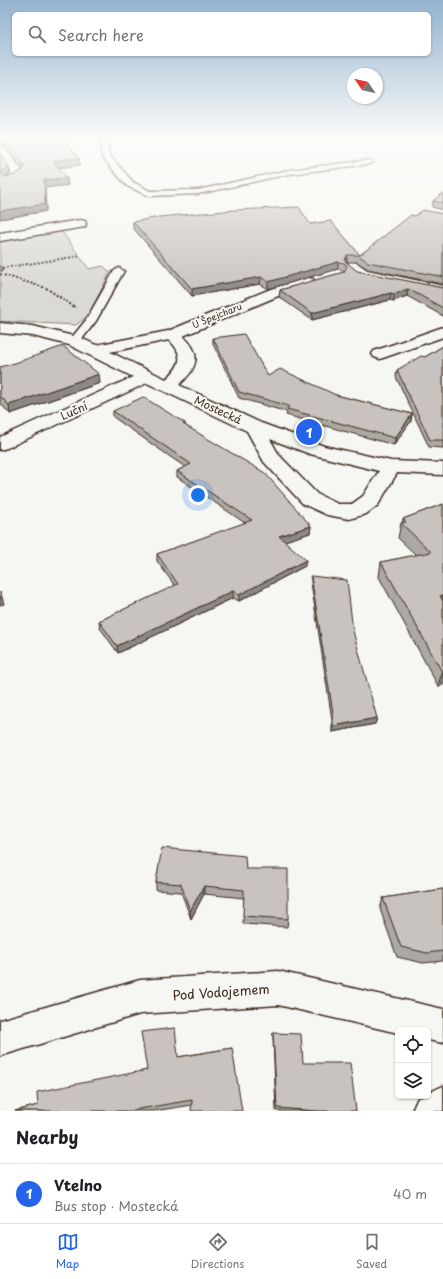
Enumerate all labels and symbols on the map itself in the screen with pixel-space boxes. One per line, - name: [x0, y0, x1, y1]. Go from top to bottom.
- north arrow: [347, 68, 383, 104]
- street label: U Špejcharu: [190, 299, 244, 331]
- street label: Mostecká: [192, 391, 245, 428]
- street label: Luční: [58, 397, 90, 424]
- pin: 1: [296, 417, 322, 447]
- your location: [188, 485, 208, 505]
- street label: Pod Vodojemem: [172, 979, 270, 1004]

